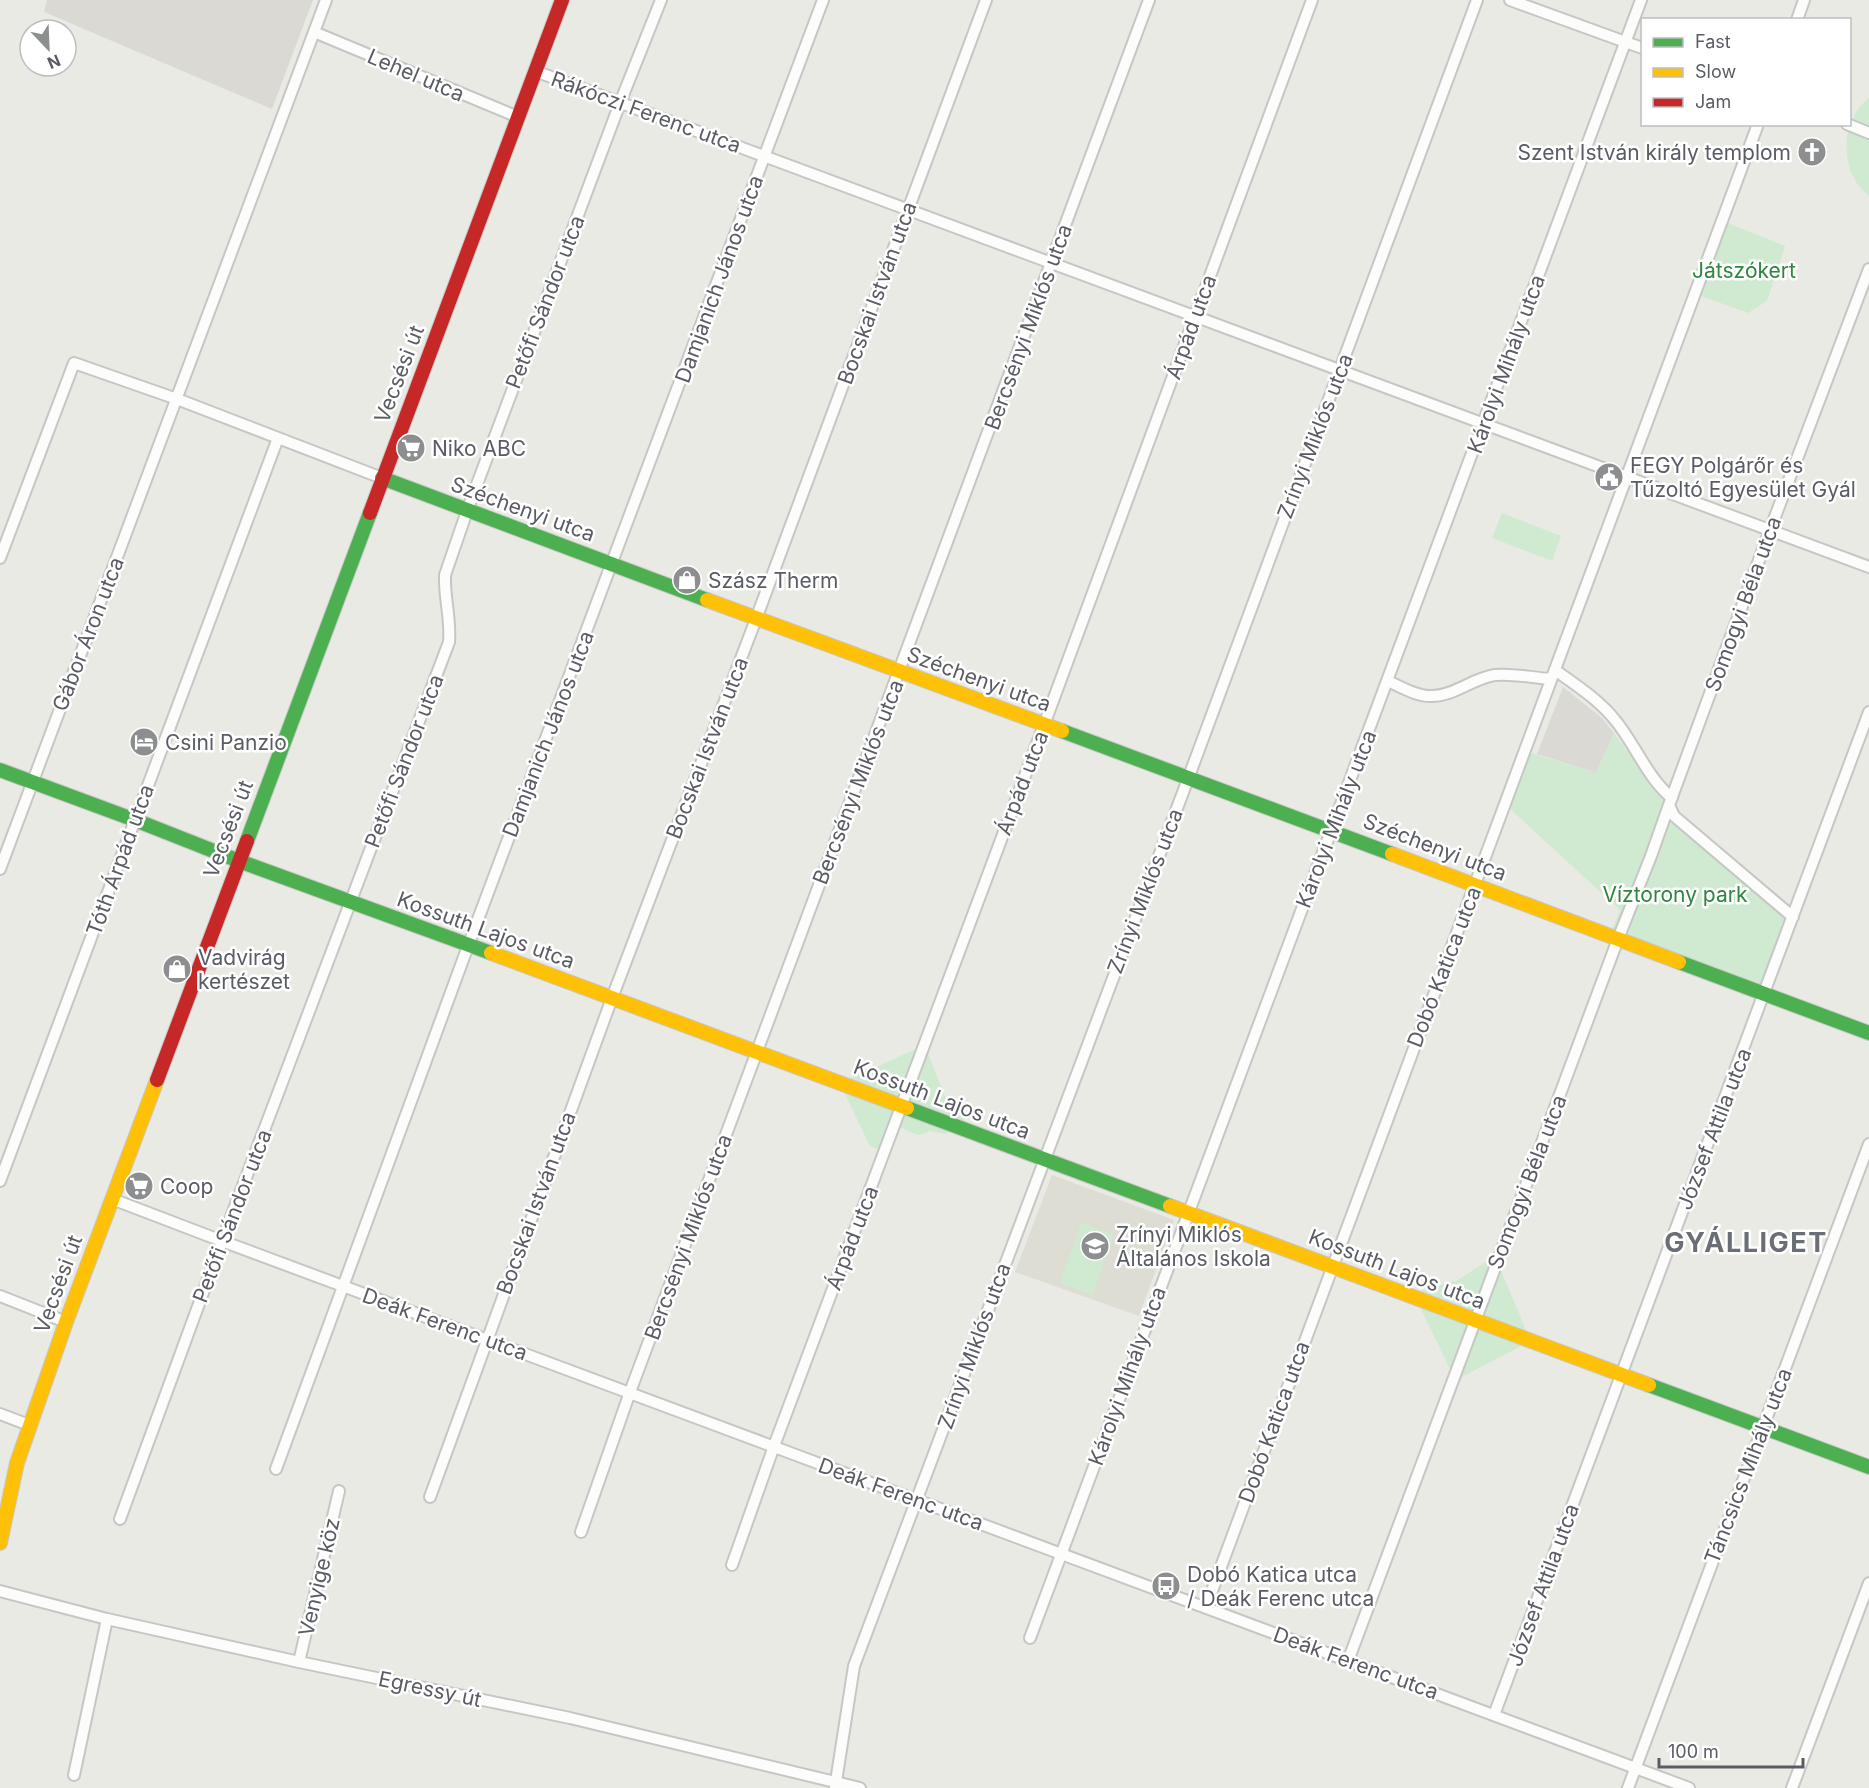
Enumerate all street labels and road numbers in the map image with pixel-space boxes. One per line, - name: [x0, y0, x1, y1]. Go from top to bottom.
- street label: Lehel utca: [364, 43, 468, 107]
- street label: Rákóczi Ferenc utca: [548, 66, 744, 158]
- street label: Damjanich János utca: [670, 172, 768, 386]
- street label: Bocskai István utca: [832, 198, 922, 388]
- street label: Petőfi Sándor utca: [500, 212, 590, 392]
- street label: Bercsényi Miklós utca: [979, 221, 1077, 433]
- street label: Árpád utca: [1160, 271, 1221, 383]
- street label: Károlyi Mihály utca: [1462, 271, 1550, 457]
- street label: Vecsési út: [369, 322, 429, 426]
- street label: Zrínyi Miklós utca: [1272, 350, 1358, 522]
- street label: Széchenyi utca: [447, 471, 599, 547]
- street label: Somogyi Béla utca: [1700, 513, 1786, 695]
- street label: Gábor Áron utca: [46, 553, 129, 714]
- street label: Damjanich János utca: [497, 627, 599, 841]
- street label: Széchenyi utca: [903, 641, 1055, 717]
- street label: Bocskai István utca: [661, 654, 753, 842]
- street label: Petőfi Sándor utca: [359, 671, 449, 851]
- street label: Bercsényi Miklós utca: [807, 676, 909, 888]
- street label: Árpád utca: [990, 727, 1053, 839]
- street label: Károlyi Mihály utca: [1291, 727, 1381, 911]
- street label: Vecsési út: [198, 777, 258, 881]
- street label: Tóth Árpád utca: [80, 781, 159, 939]
- street label: Zrínyi Miklós utca: [1102, 805, 1188, 977]
- street label: Széchenyi utca: [1360, 808, 1510, 886]
- street label: Dobó Katica utca: [1402, 883, 1486, 1051]
- street label: Kossuth Lajos utca: [394, 886, 578, 974]
- street label: József Attila utca: [1672, 1045, 1756, 1213]
- street label: Kossuth Lajos utca: [850, 1054, 1034, 1144]
- street label: Somogyi Béla utca: [1482, 1091, 1572, 1273]
- street label: Bocskai István utca: [491, 1108, 581, 1298]
- street label: Petőfi Sándor utca: [187, 1126, 277, 1306]
- street label: Bercsényi Miklós utca: [639, 1131, 737, 1343]
- street label: Árpád utca: [820, 1182, 883, 1294]
- street label: Kossuth Lajos utca: [1305, 1224, 1489, 1314]
- street label: Vecsési út: [29, 1232, 87, 1336]
- street label: Zrínyi Miklós utca: [932, 1260, 1016, 1432]
- street label: Deák Ferenc utca: [359, 1283, 531, 1365]
- street label: Károlyi Mihály utca: [1083, 1283, 1171, 1469]
- street label: Dobó Katica utca: [1233, 1338, 1315, 1506]
- street label: Táncsics Mihály utca: [1699, 1365, 1797, 1567]
- street label: Deák Ferenc utca: [815, 1453, 987, 1535]
- street label: József Attila utca: [1502, 1500, 1584, 1670]
- street label: Venyige köz: [293, 1515, 345, 1639]
- street label: Deák Ferenc utca: [1270, 1622, 1442, 1704]
- street label: Egressy út: [376, 1666, 484, 1712]

